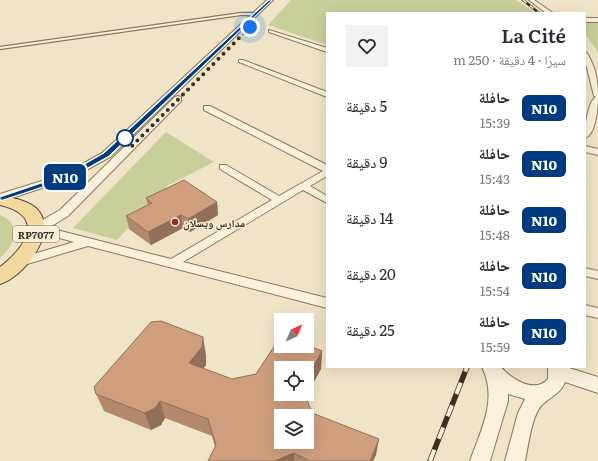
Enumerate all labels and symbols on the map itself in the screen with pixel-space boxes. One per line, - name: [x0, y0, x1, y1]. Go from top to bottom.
- your location: [240, 17, 260, 37]
- unlabelled marker: [116, 129, 134, 147]
- line badge: N10: [42, 164, 88, 190]
- place label: مدارس ويسلان: [183, 214, 245, 231]
- marker: مدارس ويسلان: [170, 217, 180, 227]
- road number: RP7077: [13, 226, 59, 242]
- north arrow: [274, 313, 314, 353]

